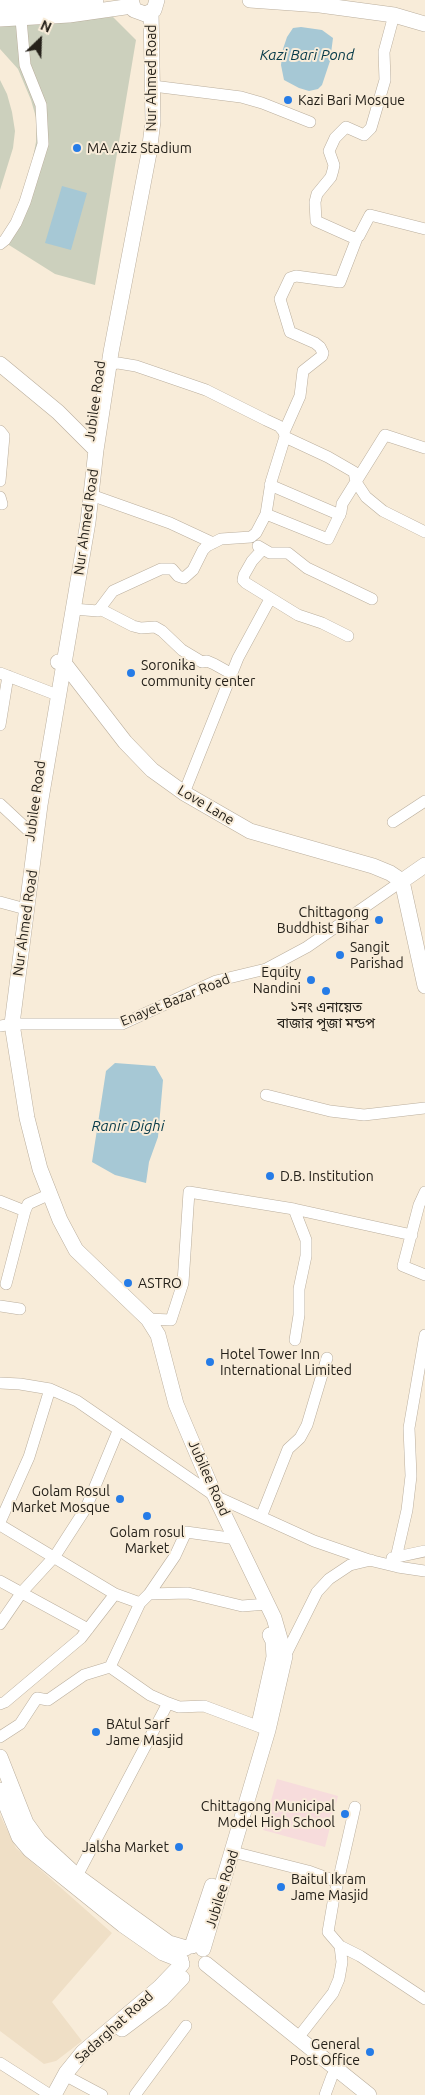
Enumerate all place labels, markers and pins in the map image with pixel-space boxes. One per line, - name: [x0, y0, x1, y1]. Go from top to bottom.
- place label: Kazi Bari Mosque: [298, 92, 405, 108]
- marker: Kazi Bari Mosque: [282, 94, 294, 106]
- place label: MA Aziz Stadium: [87, 140, 192, 156]
- marker: MA Aziz Stadium: [71, 142, 83, 154]
- place label: Soronika community center: [141, 657, 255, 690]
- marker: Soronika community center: [125, 667, 137, 679]
- place label: Chittagong Buddhist Bihar: [277, 904, 369, 936]
- marker: Chittagong Buddhist Bihar: [373, 914, 385, 926]
- place label: Sangit Parishad: [350, 939, 404, 972]
- marker: Sangit Parishad: [334, 949, 346, 961]
- place label: Equity Nandini: [253, 964, 301, 996]
- marker: Equity Nandini: [305, 974, 317, 986]
- marker: ১নং এনায়েত বাজার পূজা মন্ডপ: [320, 985, 332, 997]
- place label: ১নং এনায়েত বাজার পূজা মন্ডপ: [277, 999, 375, 1032]
- place label: D.B. Institution: [280, 1168, 374, 1184]
- marker: D.B. Institution: [264, 1170, 276, 1182]
- place label: ASTRO: [138, 1275, 182, 1291]
- marker: ASTRO: [122, 1277, 134, 1289]
- place label: Hotel Tower Inn International Limited: [220, 1346, 352, 1378]
- marker: Hotel Tower Inn International Limited: [204, 1356, 216, 1368]
- place label: Golam Rosul Market Mosque: [12, 1483, 110, 1515]
- marker: Golam Rosul Market Mosque: [114, 1493, 126, 1505]
- marker: Golam rosul Market: [141, 1510, 153, 1522]
- place label: Golam rosul Market: [110, 1524, 184, 1556]
- place label: BAtul Sarf Jame Masjid: [106, 1716, 184, 1748]
- marker: BAtul Sarf Jame Masjid: [90, 1726, 102, 1738]
- place label: Chittagong Municipal Model High School: [201, 1798, 335, 1830]
- marker: Chittagong Municipal Model High School: [339, 1808, 351, 1820]
- place label: Jalsha Market: [82, 1839, 169, 1855]
- marker: Jalsha Market: [173, 1841, 185, 1853]
- place label: Baitul Ikram Jame Masjid: [291, 1871, 369, 1904]
- marker: Baitul Ikram Jame Masjid: [275, 1881, 287, 1893]
- place label: General Post Office: [290, 2036, 360, 2068]
- marker: General Post Office: [364, 2046, 376, 2058]

